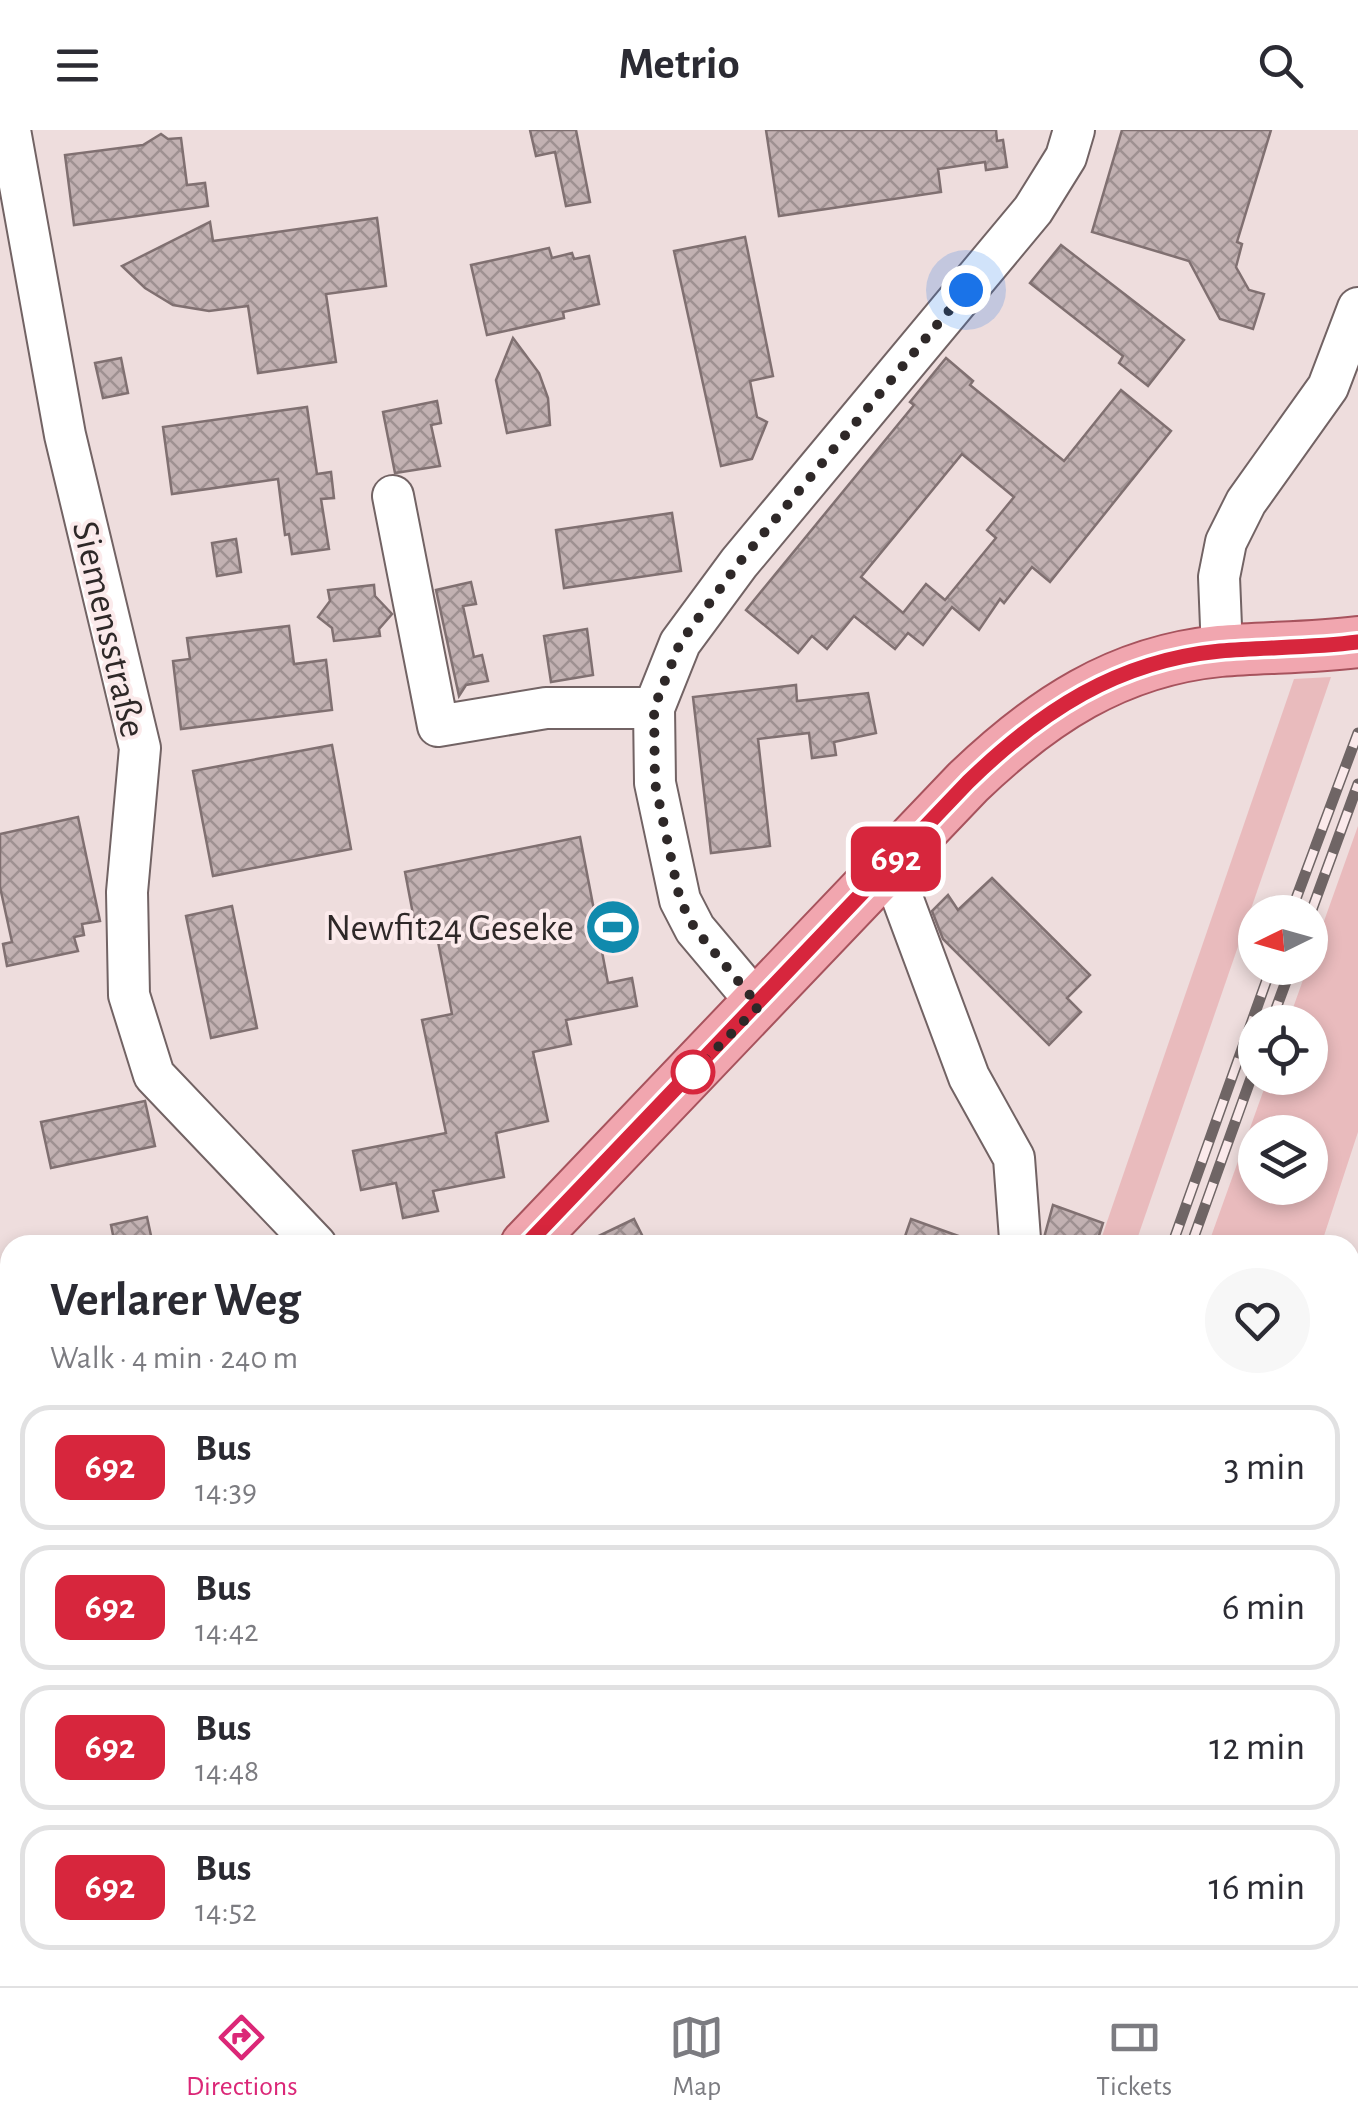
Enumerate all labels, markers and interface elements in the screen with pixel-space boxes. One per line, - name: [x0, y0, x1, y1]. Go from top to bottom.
- icon: menu: [50, 38, 105, 93]
- icon: search: [1253, 38, 1308, 93]
- text: Metrio: [618, 42, 740, 87]
- your location: [941, 265, 991, 315]
- street label: Siemensstraße: [65, 518, 151, 741]
- line badge: 692: [838, 826, 954, 892]
- text: 692: [871, 842, 921, 877]
- north arrow: [1238, 895, 1328, 985]
- map controls: [1238, 895, 1328, 1205]
- sports icon: Newfit24 Geseke: [583, 897, 643, 957]
- place label: Newfit24 Geseke: [325, 910, 574, 948]
- button: locate: [1238, 1005, 1328, 1095]
- unlabelled marker: [672, 1051, 714, 1093]
- button: layers: [1238, 1115, 1328, 1205]
- button: heart: [1205, 1268, 1310, 1373]
- text: Verlarer Weg: [50, 1277, 301, 1325]
- text: Walk · 4 min · 240 m: [50, 1342, 298, 1374]
- text: Bus: [195, 1430, 251, 1468]
- text: 3 min: [1224, 1449, 1305, 1487]
- text: 692: [85, 1450, 135, 1485]
- text: 14:39: [195, 1475, 257, 1507]
- text: Bus: [195, 1570, 251, 1608]
- text: 6 min: [1222, 1589, 1305, 1627]
- text: 692: [85, 1590, 135, 1625]
- text: 14:42: [195, 1615, 259, 1647]
- text: Bus: [195, 1710, 251, 1748]
- text: 12 min: [1209, 1729, 1305, 1767]
- text: 692: [85, 1730, 135, 1765]
- text: 14:48: [195, 1755, 259, 1787]
- text: Bus: [195, 1850, 251, 1888]
- text: 16 min: [1209, 1869, 1305, 1907]
- text: 692: [85, 1870, 135, 1905]
- text: 14:52: [195, 1895, 257, 1927]
- tab: Directions: [186, 2010, 298, 2104]
- tab: Map: [669, 2010, 724, 2104]
- tab: Tickets: [1096, 2010, 1172, 2104]

